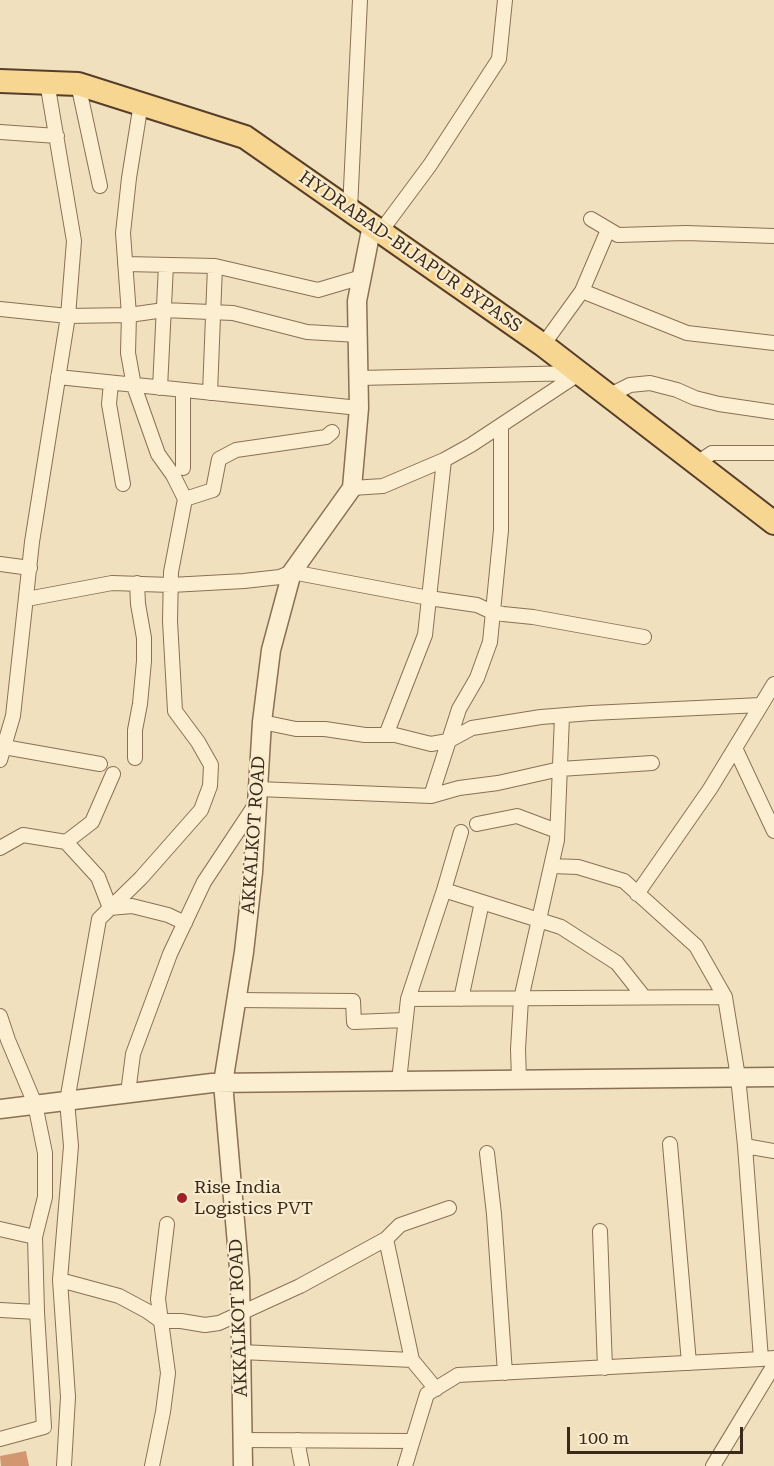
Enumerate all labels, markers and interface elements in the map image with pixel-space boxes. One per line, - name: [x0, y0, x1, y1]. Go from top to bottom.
- street label: HYDRABAD-BIJAPUR BYPASS: [294, 167, 526, 337]
- street label: AKKALKOT ROAD: [238, 755, 270, 915]
- place label: Rise India Logistics PVT: [194, 1177, 313, 1220]
- marker: Rise India Logistics PVT: [175, 1191, 189, 1205]
- street label: AKKALKOT ROAD: [225, 1238, 253, 1398]
- scale bar: [570, 1415, 746, 1453]
- text: 100 m: [578, 1427, 629, 1448]

